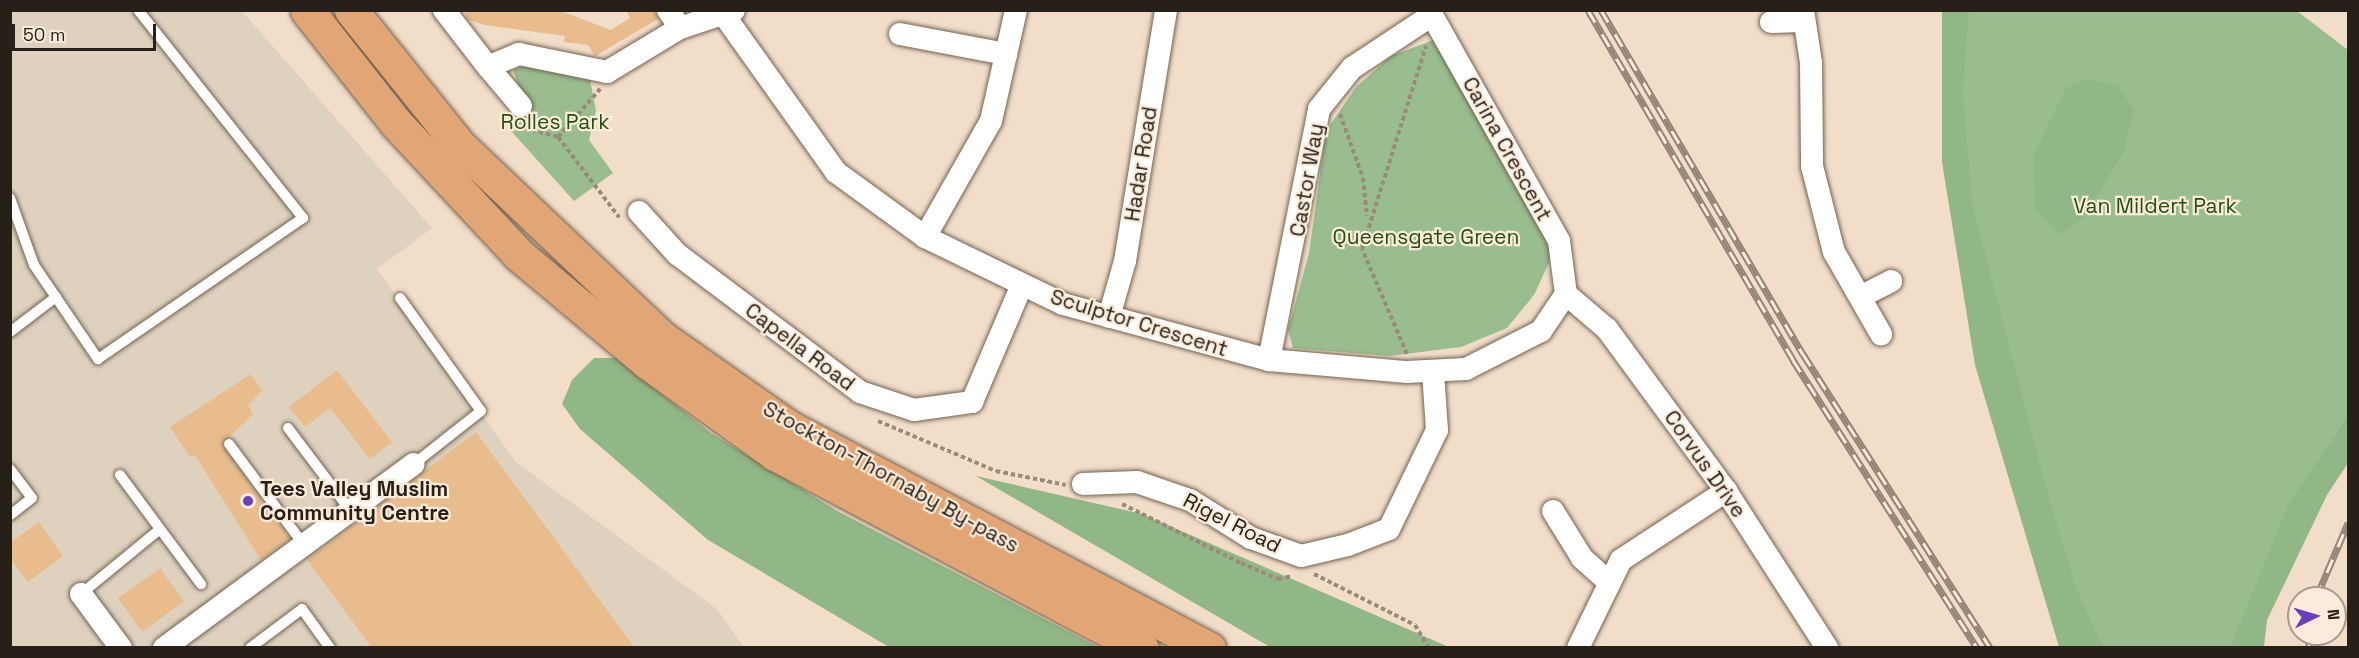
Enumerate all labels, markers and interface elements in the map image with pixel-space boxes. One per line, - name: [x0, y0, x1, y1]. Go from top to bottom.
- scale bar: [15, 12, 159, 50]
- text: 50 m: [23, 23, 65, 46]
- street label: Carina Crescent: [1457, 73, 1557, 225]
- street label: Hadar Road: [1119, 105, 1163, 223]
- park label: Rolles Park: [500, 109, 610, 135]
- street label: Castor Way: [1285, 121, 1329, 239]
- park label: Van Mildert Park: [2073, 193, 2237, 219]
- park label: Queensgate Green: [1333, 224, 1519, 250]
- street label: Sculptor Crescent: [1047, 284, 1231, 362]
- street label: Capella Road: [740, 298, 860, 396]
- street label: Stockton-Thornaby By-pass: [759, 396, 1023, 558]
- street label: Corvus Drive: [1659, 405, 1751, 523]
- place label: Tees Valley Muslim Community Centre: [260, 476, 449, 526]
- street label: Rigel Road: [1179, 488, 1285, 558]
- marker: Tees Valley Muslim Community Centre: [241, 494, 255, 508]
- north arrow: [2287, 586, 2347, 646]
- text: N: [2323, 608, 2344, 621]

